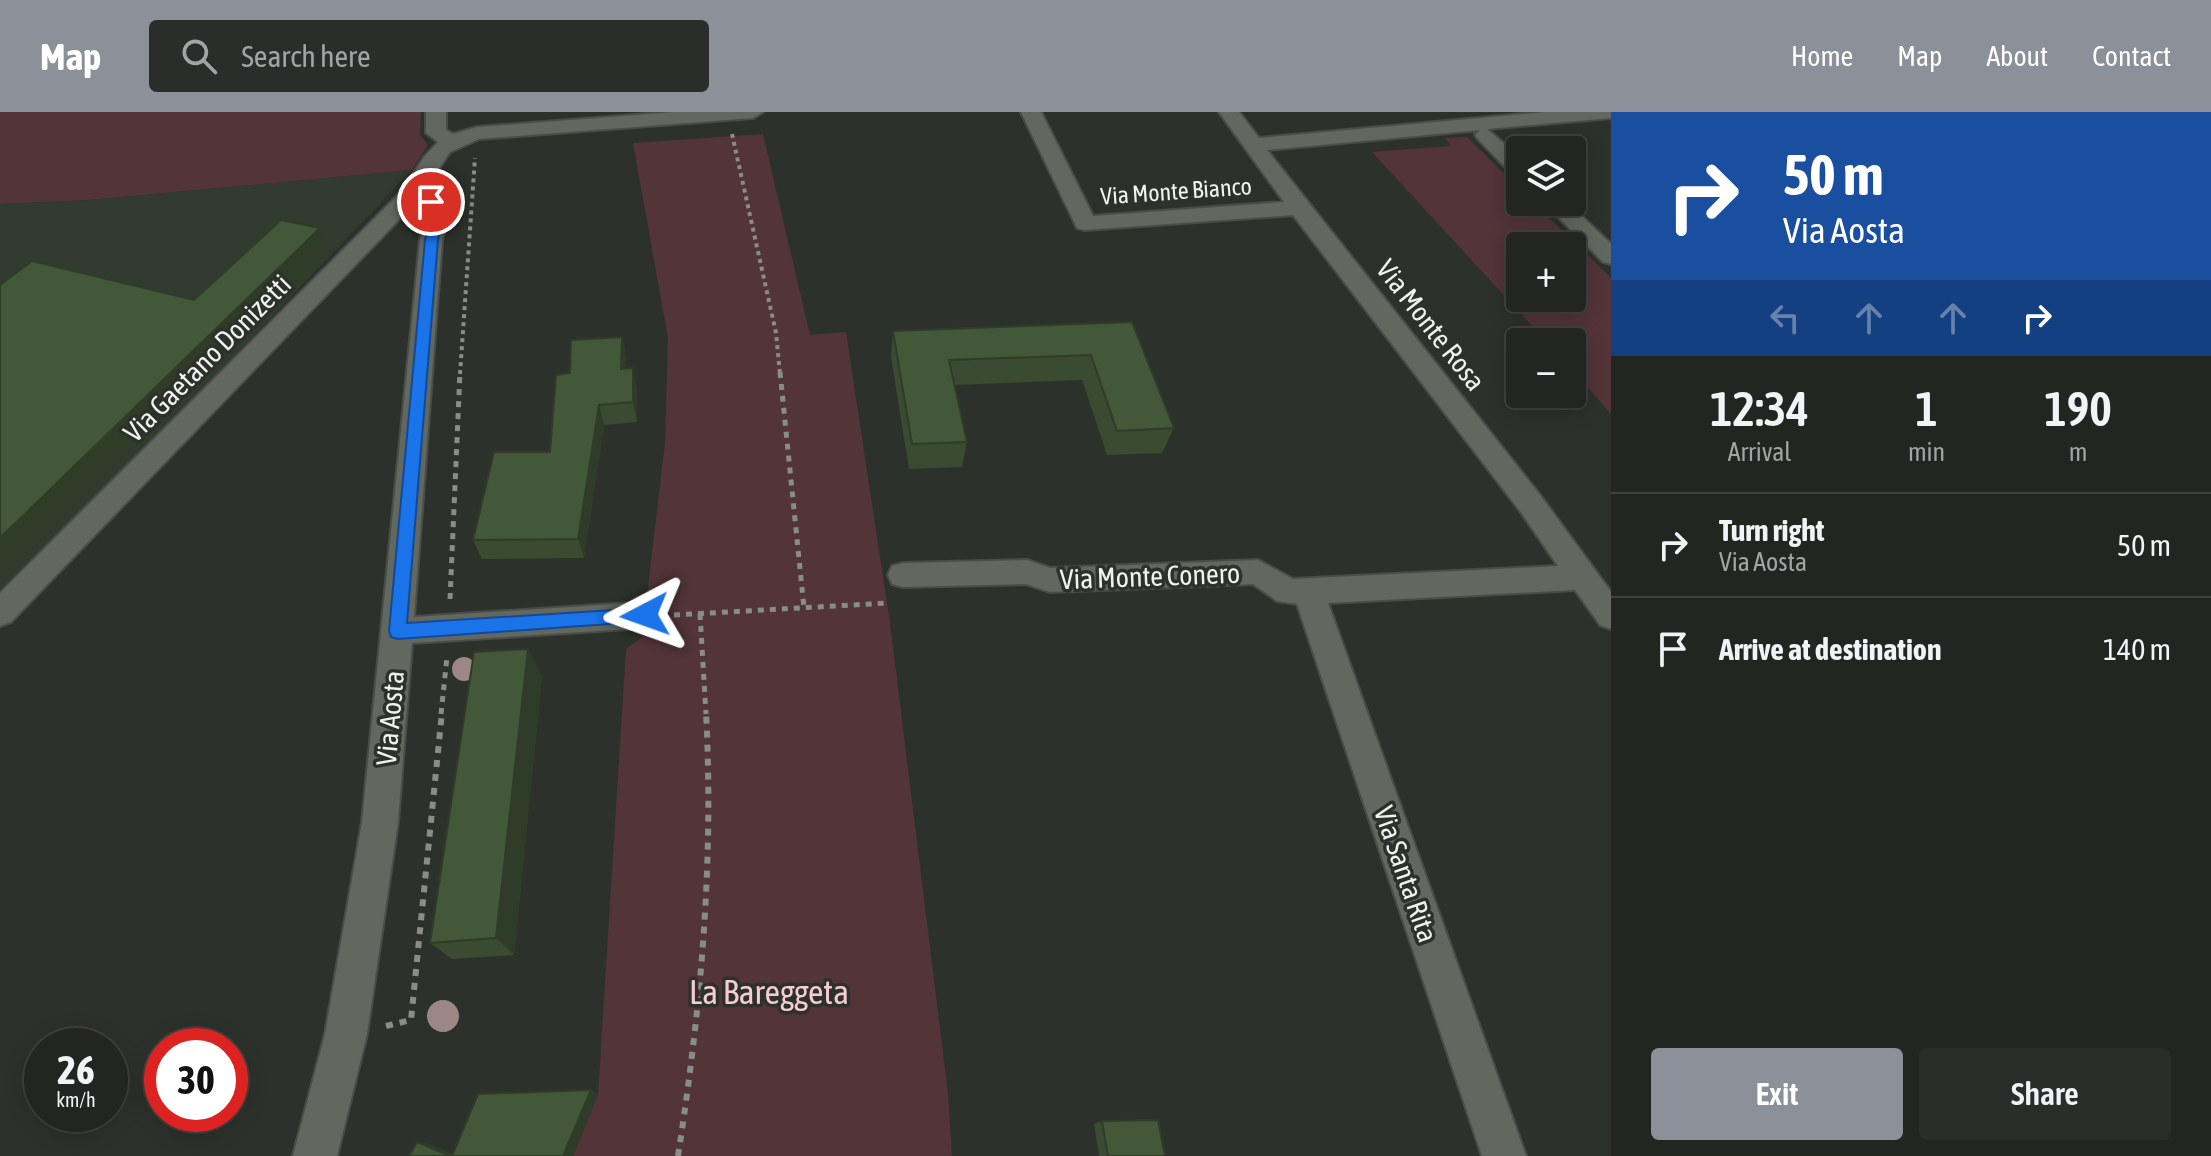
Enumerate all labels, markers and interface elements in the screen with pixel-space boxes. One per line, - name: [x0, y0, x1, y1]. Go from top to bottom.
- search box: [149, 20, 709, 92]
- icon: search: [177, 34, 221, 78]
- text: Map: [40, 35, 101, 78]
- text: Search here: [241, 39, 371, 73]
- text: Home: [1791, 40, 1853, 72]
- text: Map: [1897, 40, 1942, 72]
- text: About: [1986, 40, 2048, 72]
- text: Contact: [2092, 40, 2171, 72]
- map controls: [1506, 136, 1586, 408]
- button: layers: [1506, 136, 1586, 216]
- text: 50 m: [1783, 143, 1884, 207]
- icon: right: [1651, 144, 1755, 248]
- pin: [397, 168, 465, 236]
- street label: Via Monte Bianco: [1100, 172, 1252, 210]
- icon: arrive: [409, 180, 453, 224]
- text: Via Aosta: [1783, 209, 1905, 251]
- button: +: [1506, 232, 1586, 312]
- street label: Via Monte Rosa: [1370, 253, 1492, 397]
- street label: Via Gaetano Donizetti: [117, 268, 297, 448]
- icon: left: [1763, 296, 1807, 340]
- icon: ahead: [1847, 296, 1891, 340]
- icon: ahead: [1931, 296, 1975, 340]
- icon: right: [2015, 296, 2059, 340]
- button: −: [1506, 328, 1586, 408]
- text: 12:34: [1710, 381, 1809, 436]
- text: 1: [1915, 381, 1938, 436]
- text: 190: [2044, 381, 2112, 436]
- text: Arrival: [1728, 437, 1791, 467]
- text: min: [1908, 437, 1945, 467]
- text: m: [2069, 437, 2087, 467]
- text: Turn right: [1719, 513, 1825, 547]
- icon: right: [1651, 523, 1695, 567]
- text: 50 m: [2117, 528, 2171, 562]
- text: Via Aosta: [1719, 547, 1807, 577]
- street label: Via Monte Conero: [1059, 557, 1241, 595]
- position arrow: [603, 573, 687, 657]
- icon: arrive: [1651, 627, 1695, 671]
- text: Arrive at destination: [1719, 632, 1941, 666]
- text: 140 m: [2103, 632, 2171, 666]
- street label: Via Aosta: [370, 669, 410, 767]
- street label: Via Santa Rita: [1368, 802, 1444, 946]
- park label: La Bareggeta: [689, 972, 849, 1011]
- speed limit sign: 30: [144, 1028, 248, 1132]
- text: 26: [57, 1047, 95, 1092]
- button: Exit: [1651, 1048, 1903, 1140]
- button: Share: [1919, 1048, 2171, 1140]
- text: km/h: [56, 1088, 96, 1111]

